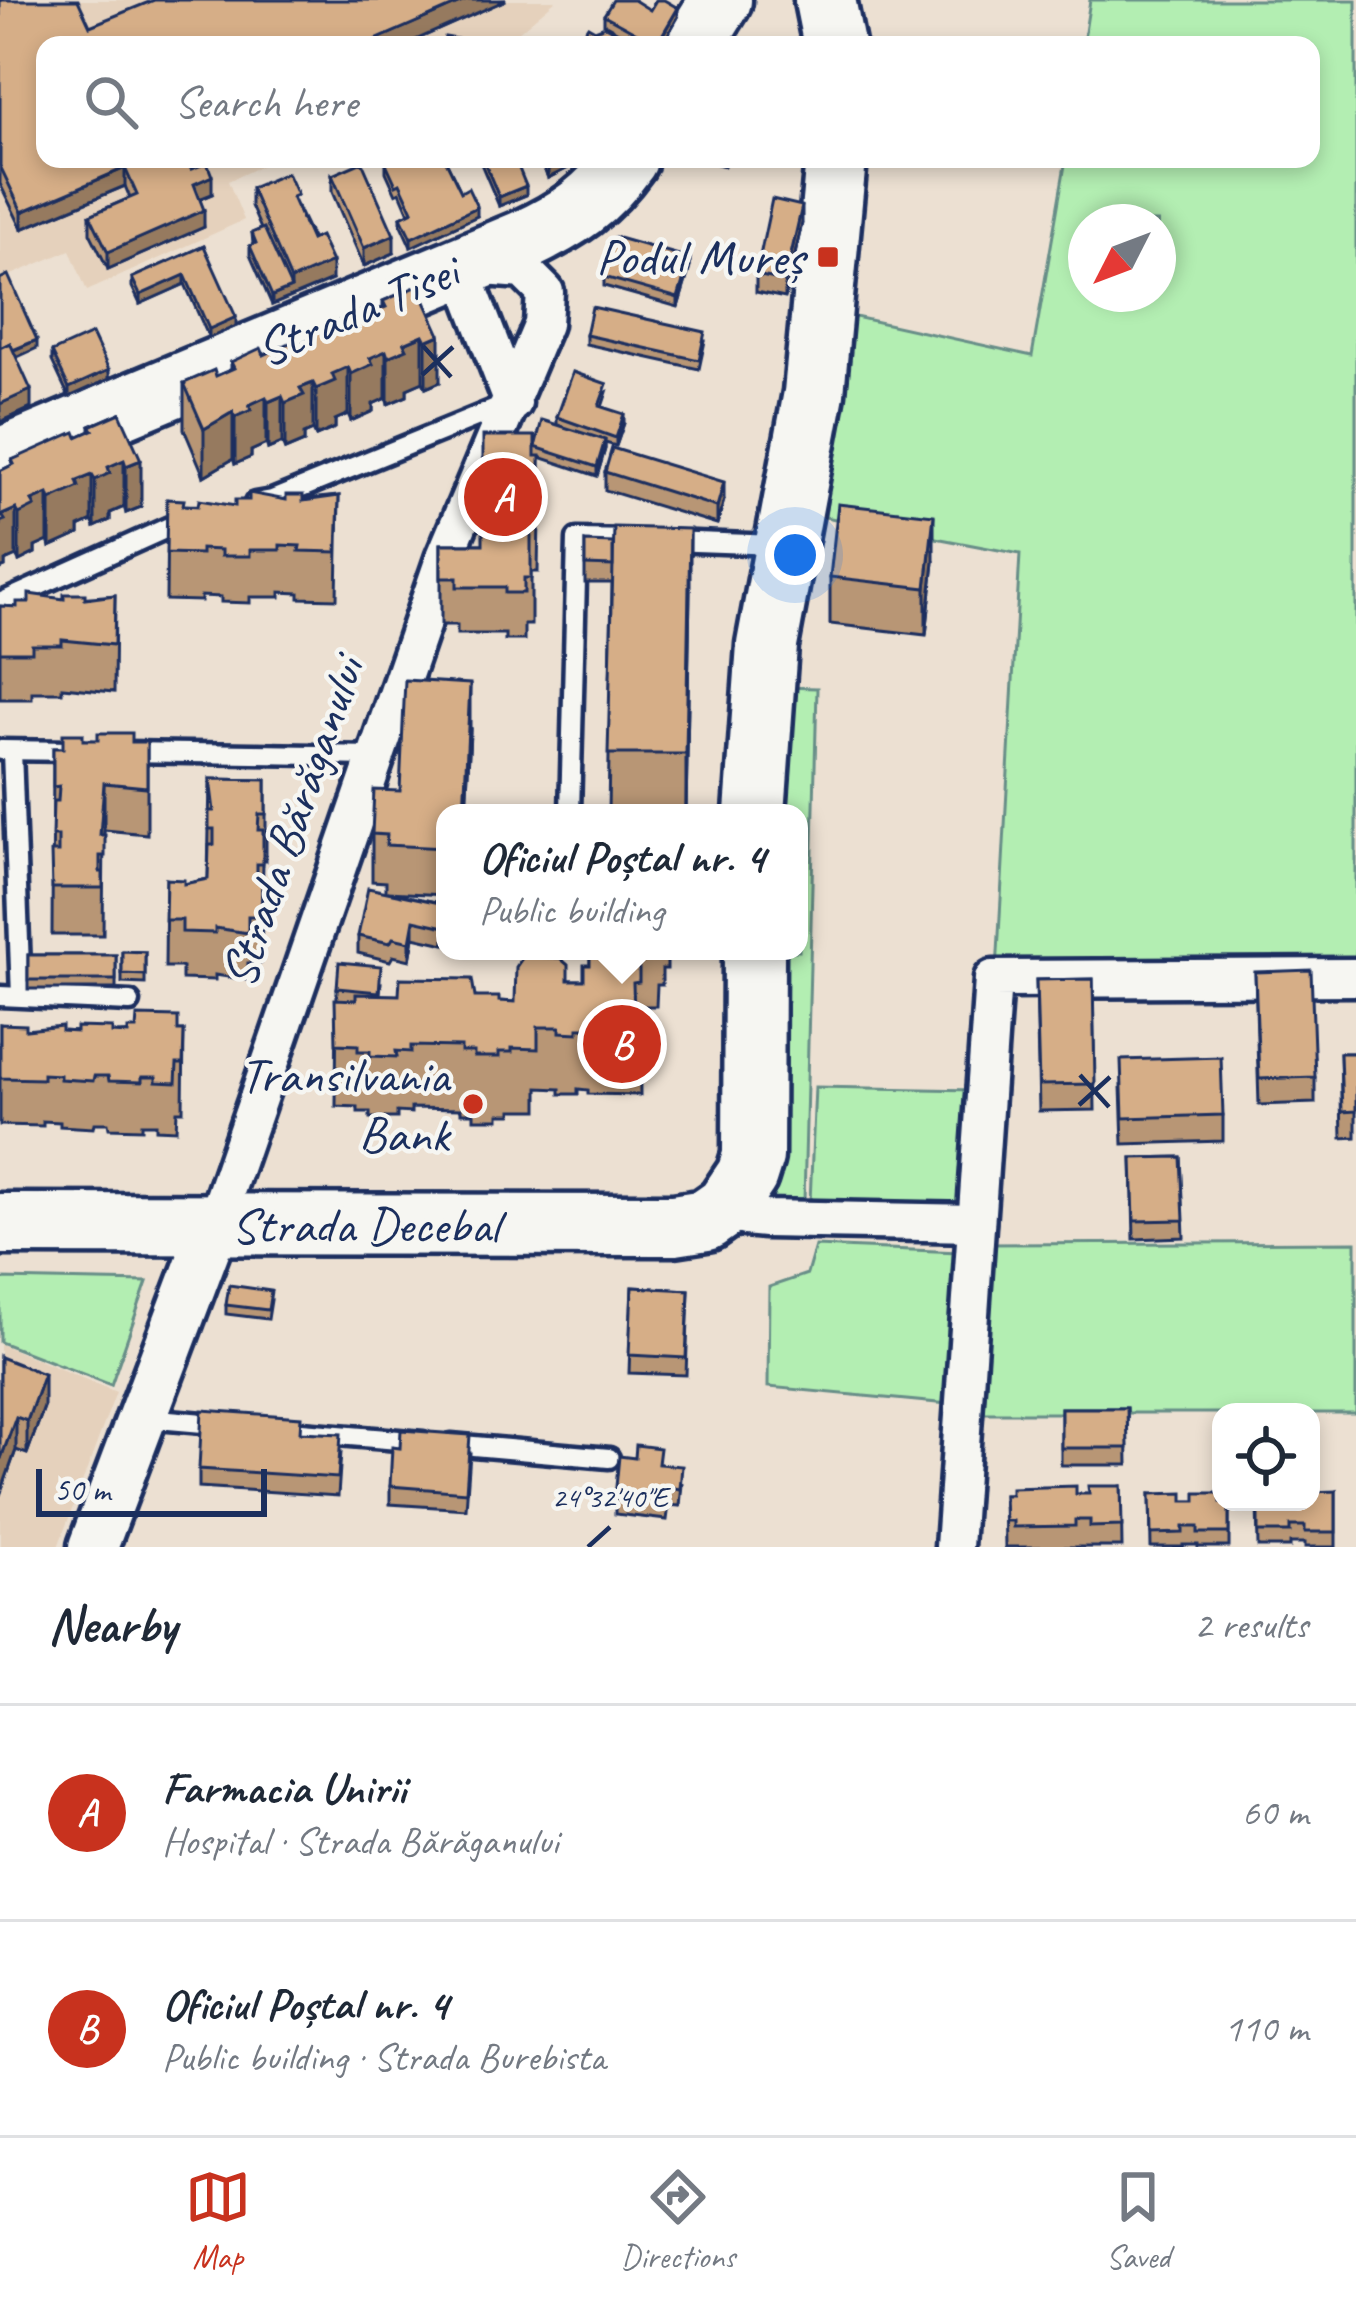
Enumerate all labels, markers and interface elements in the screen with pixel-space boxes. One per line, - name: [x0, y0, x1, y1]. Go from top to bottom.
- search box: [36, 36, 1320, 168]
- icon: search: [78, 69, 144, 135]
- text: Search here: [174, 74, 357, 131]
- north arrow: [1068, 204, 1176, 312]
- place label: Podul Mureș: [596, 225, 809, 289]
- street label: Strada Tisei: [247, 237, 472, 381]
- marker: Podul Mureș: [815, 244, 841, 270]
- pin: A: [464, 452, 542, 542]
- your location: [765, 525, 825, 585]
- street label: Strada Bărăganului: [206, 643, 380, 995]
- popup: [436, 804, 808, 960]
- text: Oficiul Poștal nr. 4: [479, 829, 765, 886]
- text: Public building: [479, 886, 664, 935]
- pin: B: [583, 999, 661, 1089]
- place label: Transilvania Bank: [240, 1043, 453, 1166]
- marker: Transilvania Bank: [460, 1091, 486, 1117]
- street label: Strada Decebal: [231, 1193, 507, 1257]
- map controls: [1212, 1403, 1320, 1511]
- button: locate: [1212, 1403, 1320, 1511]
- scale bar: [36, 1463, 267, 1516]
- text: 50 m: [54, 1469, 110, 1511]
- text: 24°32'40"E: [552, 1478, 672, 1516]
- text: Nearby: [48, 1593, 176, 1657]
- text: 2 results: [1194, 1601, 1308, 1650]
- text: Farmacia Unirii: [162, 1760, 406, 1817]
- text: A: [77, 1788, 97, 1837]
- text: 60 m: [1242, 1788, 1308, 1837]
- text: Hospital · Strada Bărăganului: [162, 1817, 558, 1866]
- text: Oficiul Poștal nr. 4: [162, 1976, 448, 2033]
- text: B: [77, 2004, 97, 2053]
- text: 110 m: [1224, 2004, 1308, 2053]
- text: Public building · Strada Burebista: [162, 2033, 605, 2082]
- tab: Map: [185, 2164, 251, 2278]
- tab: Directions: [621, 2164, 735, 2278]
- tab: Saved: [1105, 2164, 1171, 2278]

